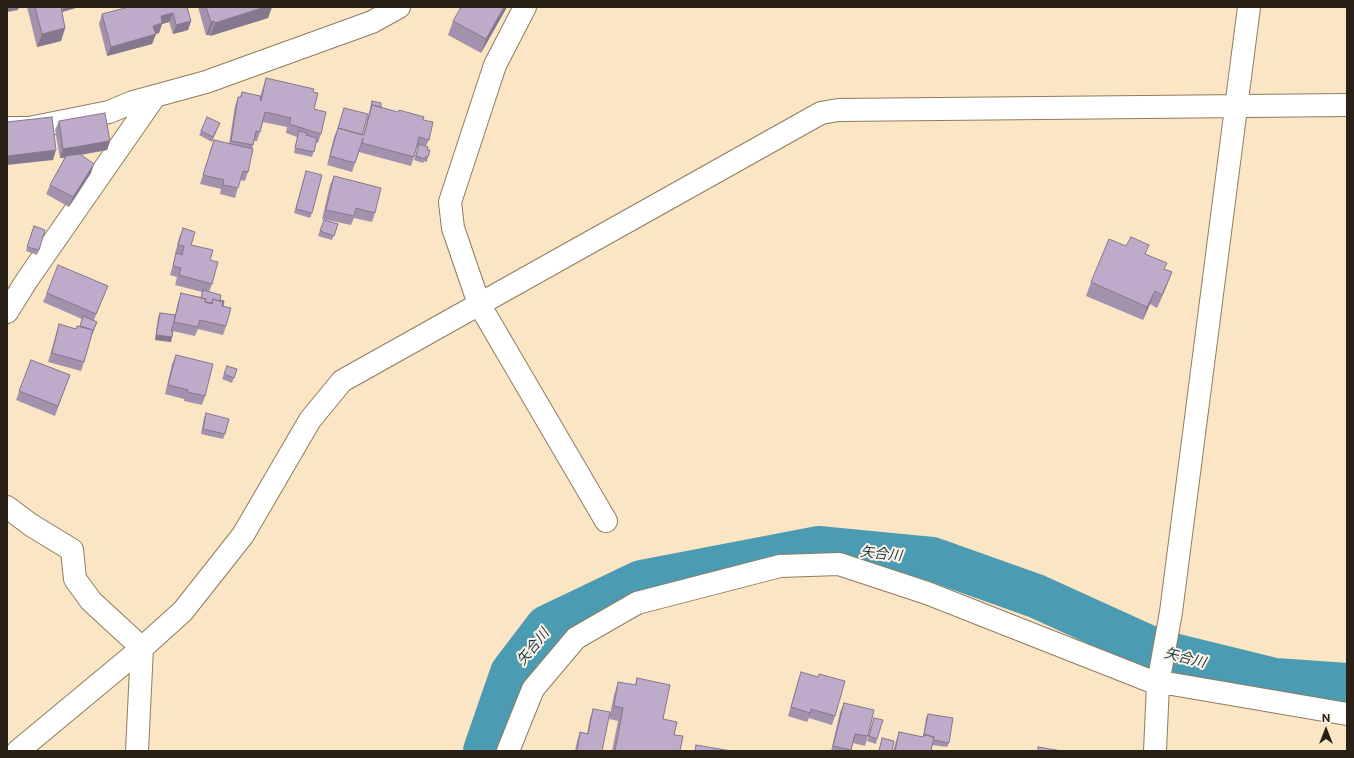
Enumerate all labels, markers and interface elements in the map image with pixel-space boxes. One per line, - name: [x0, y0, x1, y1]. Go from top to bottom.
- water label: 矢合川: [859, 543, 903, 565]
- water label: 矢合川: [513, 625, 553, 669]
- water label: 矢合川: [1163, 645, 1207, 671]
- north arrow: [1306, 710, 1346, 750]
- text: N: [1322, 712, 1330, 724]

